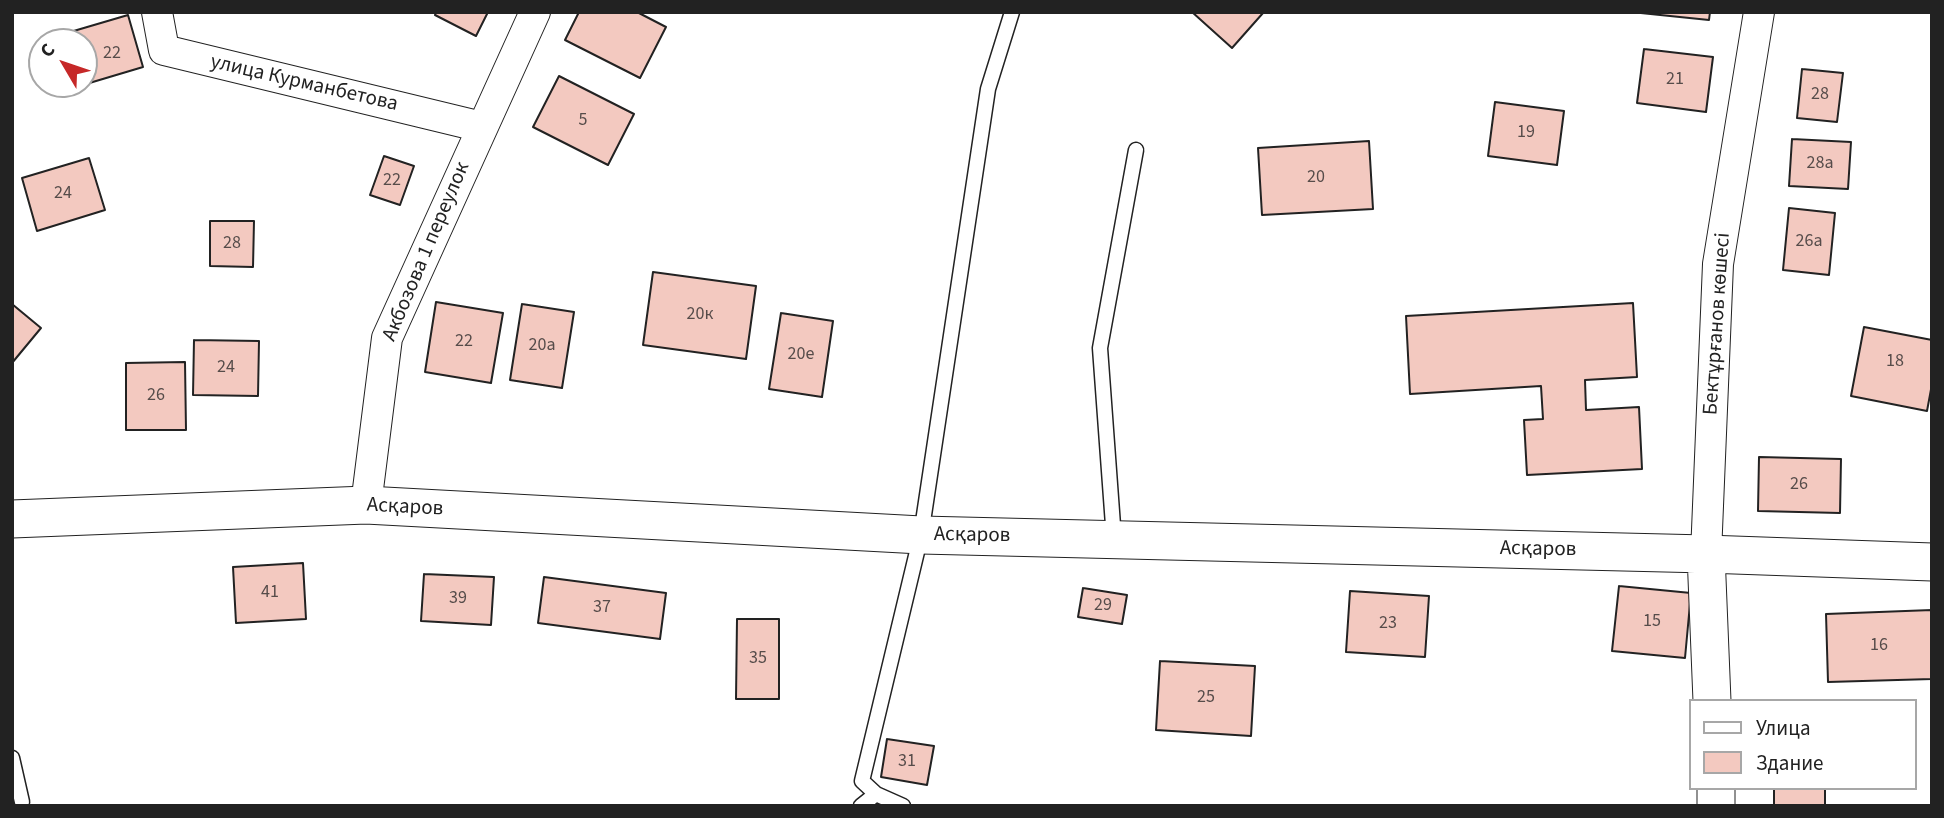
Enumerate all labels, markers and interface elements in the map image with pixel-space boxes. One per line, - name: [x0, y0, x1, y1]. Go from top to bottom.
- north arrow: [28, 28, 98, 98]
- text: С: [34, 38, 62, 64]
- house number: 22: [103, 43, 121, 65]
- street label: улица Курманбетова: [208, 50, 400, 118]
- house number: 21: [1666, 69, 1684, 91]
- house number: 28: [1811, 84, 1829, 106]
- house number: 5: [579, 110, 587, 132]
- house number: 19: [1517, 122, 1535, 144]
- house number: 28а: [1807, 153, 1833, 175]
- street label: Акбозова 1 переулок: [378, 159, 476, 345]
- house number: 20: [1307, 167, 1325, 189]
- house number: 22: [383, 170, 401, 192]
- house number: 24: [54, 183, 72, 205]
- house number: 26а: [1796, 231, 1822, 253]
- street label: Бектұрғанов көшесі: [1699, 232, 1737, 416]
- house number: 28: [223, 233, 241, 255]
- house number: 20к: [687, 304, 713, 326]
- house number: 22: [455, 331, 473, 353]
- house number: 20а: [529, 335, 555, 357]
- house number: 20е: [788, 344, 814, 366]
- house number: 18: [1886, 351, 1904, 373]
- house number: 24: [217, 357, 235, 379]
- house number: 26: [147, 385, 165, 407]
- house number: 26: [1790, 474, 1808, 496]
- street label: Асқаров: [366, 493, 444, 523]
- street label: Асқаров: [934, 523, 1010, 549]
- street label: Асқаров: [1500, 537, 1576, 563]
- house number: 41: [261, 582, 279, 604]
- house number: 39: [449, 588, 467, 610]
- house number: 29: [1094, 595, 1112, 617]
- house number: 37: [593, 597, 611, 619]
- house number: 15: [1643, 611, 1661, 633]
- house number: 23: [1379, 613, 1397, 635]
- house number: 16: [1870, 635, 1888, 657]
- house number: 35: [749, 648, 767, 670]
- house number: 25: [1197, 687, 1215, 709]
- legend: [1688, 699, 1916, 790]
- text: Улица: [1756, 713, 1811, 743]
- text: Здание: [1756, 748, 1824, 778]
- house number: 31: [898, 751, 916, 773]

